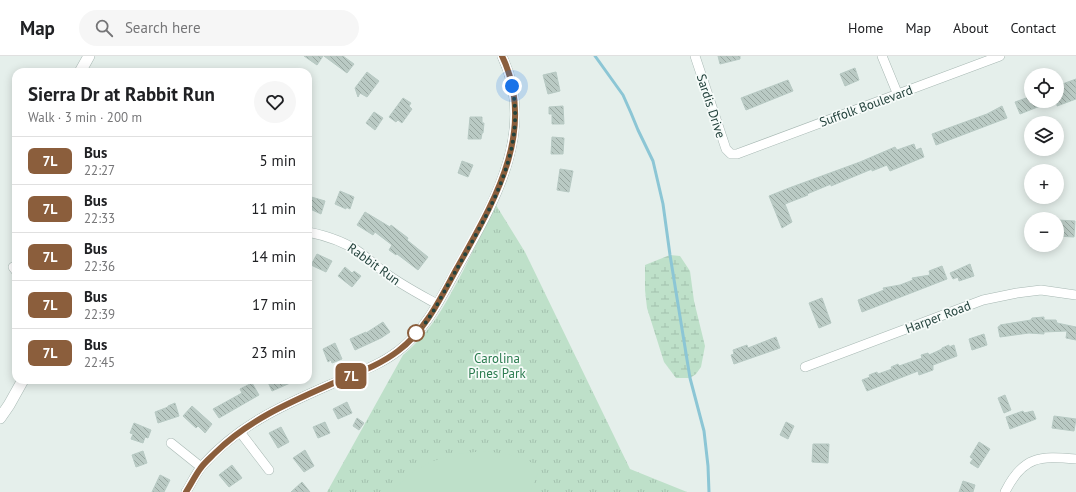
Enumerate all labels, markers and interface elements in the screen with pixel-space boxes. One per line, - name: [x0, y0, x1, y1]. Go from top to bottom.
- search box: [79, 10, 359, 46]
- text: Map: [20, 16, 55, 40]
- icon: search: [93, 17, 115, 39]
- text: Search here: [125, 18, 201, 37]
- text: Home: [848, 19, 883, 37]
- text: Map: [905, 19, 931, 37]
- text: About: [953, 19, 989, 37]
- text: Contact: [1011, 19, 1056, 37]
- map controls: [1024, 68, 1064, 252]
- button: locate: [1024, 68, 1064, 108]
- street label: Sardis Drive: [693, 72, 729, 140]
- your location: [502, 76, 522, 96]
- button: heart: [254, 81, 296, 123]
- street label: Suffolk Boulevard: [817, 81, 915, 131]
- text: Sierra Dr at Rabbit Run: [28, 82, 215, 106]
- text: Walk · 3 min · 200 m: [28, 109, 142, 126]
- button: layers: [1024, 116, 1064, 156]
- text: Bus: [84, 143, 107, 162]
- text: 5 min: [259, 151, 296, 170]
- text: 7L: [42, 152, 58, 170]
- text: 22:27: [84, 162, 115, 179]
- button: +: [1024, 164, 1064, 204]
- text: Bus: [84, 191, 107, 210]
- text: 11 min: [251, 199, 296, 218]
- text: 7L: [42, 200, 58, 218]
- text: 22:33: [84, 210, 115, 227]
- button: −: [1024, 212, 1064, 252]
- text: Bus: [84, 239, 107, 258]
- street label: Rabbit Run: [344, 239, 404, 289]
- text: 14 min: [251, 247, 296, 266]
- text: 7L: [42, 248, 58, 266]
- text: 22:36: [84, 258, 115, 275]
- text: Bus: [84, 287, 107, 306]
- text: 17 min: [252, 295, 296, 314]
- text: 7L: [42, 296, 58, 314]
- street label: Harper Road: [903, 297, 973, 337]
- text: 22:39: [84, 306, 115, 323]
- unlabelled marker: [407, 324, 425, 342]
- text: Bus: [84, 335, 107, 354]
- text: 23 min: [251, 343, 296, 362]
- text: 7L: [42, 344, 58, 362]
- park label: Carolina Pines Park: [468, 350, 526, 382]
- text: 22:45: [84, 354, 115, 371]
- line badge: 7L: [333, 363, 369, 389]
- text: 7L: [343, 367, 359, 385]

